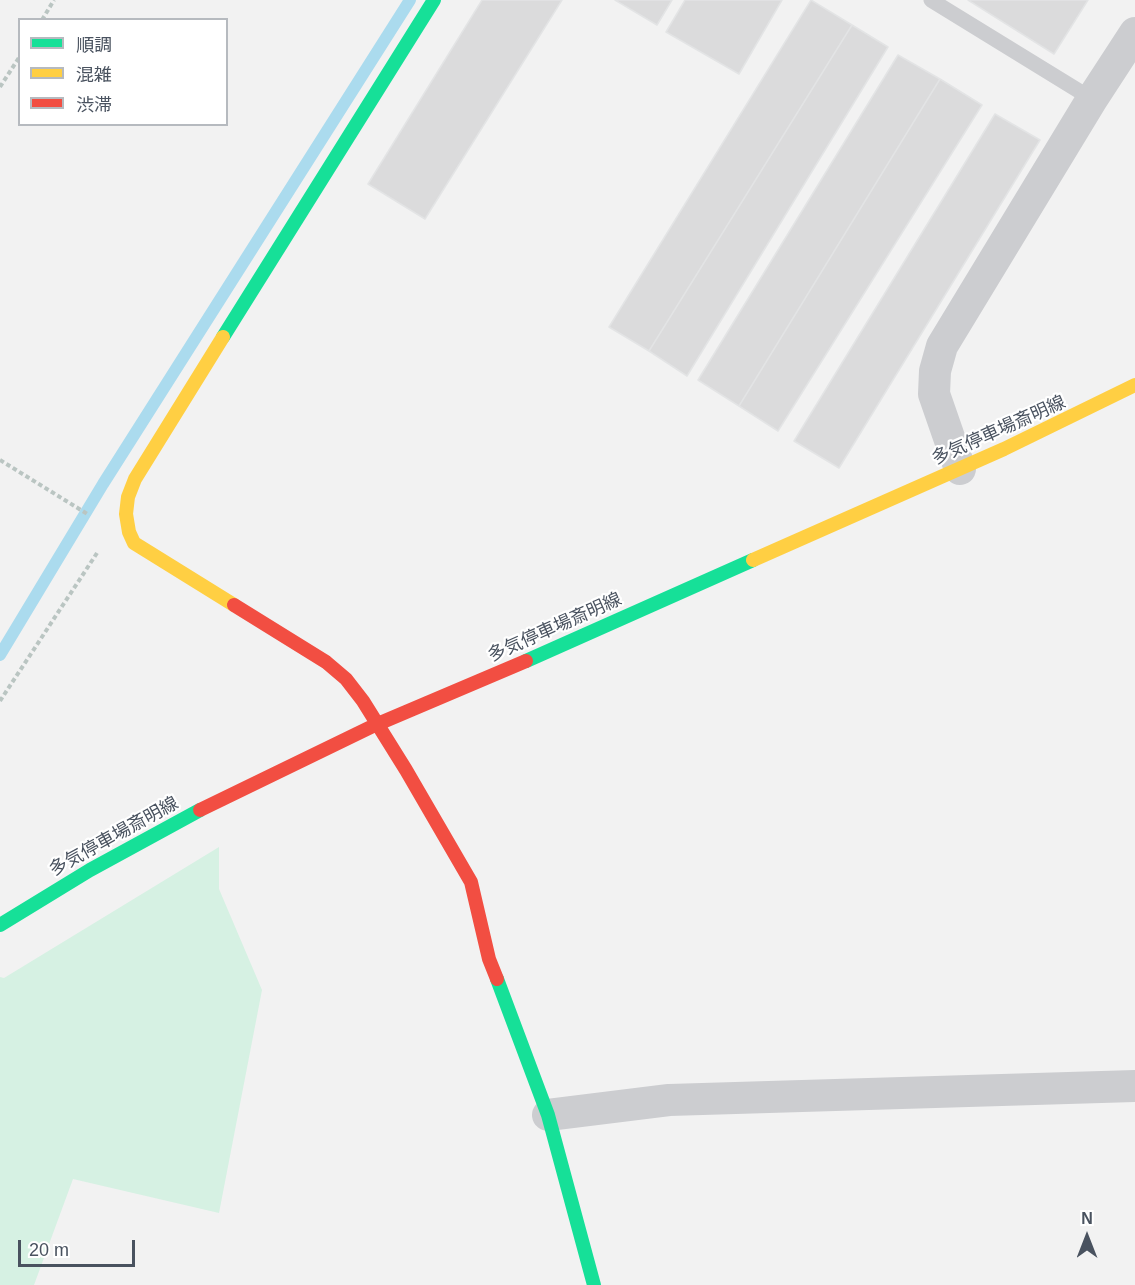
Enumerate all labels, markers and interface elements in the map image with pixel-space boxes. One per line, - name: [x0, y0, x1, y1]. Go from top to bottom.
- legend: [18, 18, 228, 126]
- text: 順調: [76, 35, 112, 55]
- text: 混雑: [76, 65, 112, 85]
- text: 渋滞: [76, 95, 112, 115]
- street label: 多気停車場斎明線: [929, 392, 1069, 470]
- street label: 多気停車場斎明線: [485, 589, 625, 667]
- street label: 多気停車場斎明線: [46, 793, 182, 881]
- north arrow: [1057, 1207, 1117, 1267]
- text: N: [1081, 1210, 1093, 1227]
- scale bar: [21, 1228, 138, 1266]
- text: 20 m: [29, 1240, 69, 1260]

